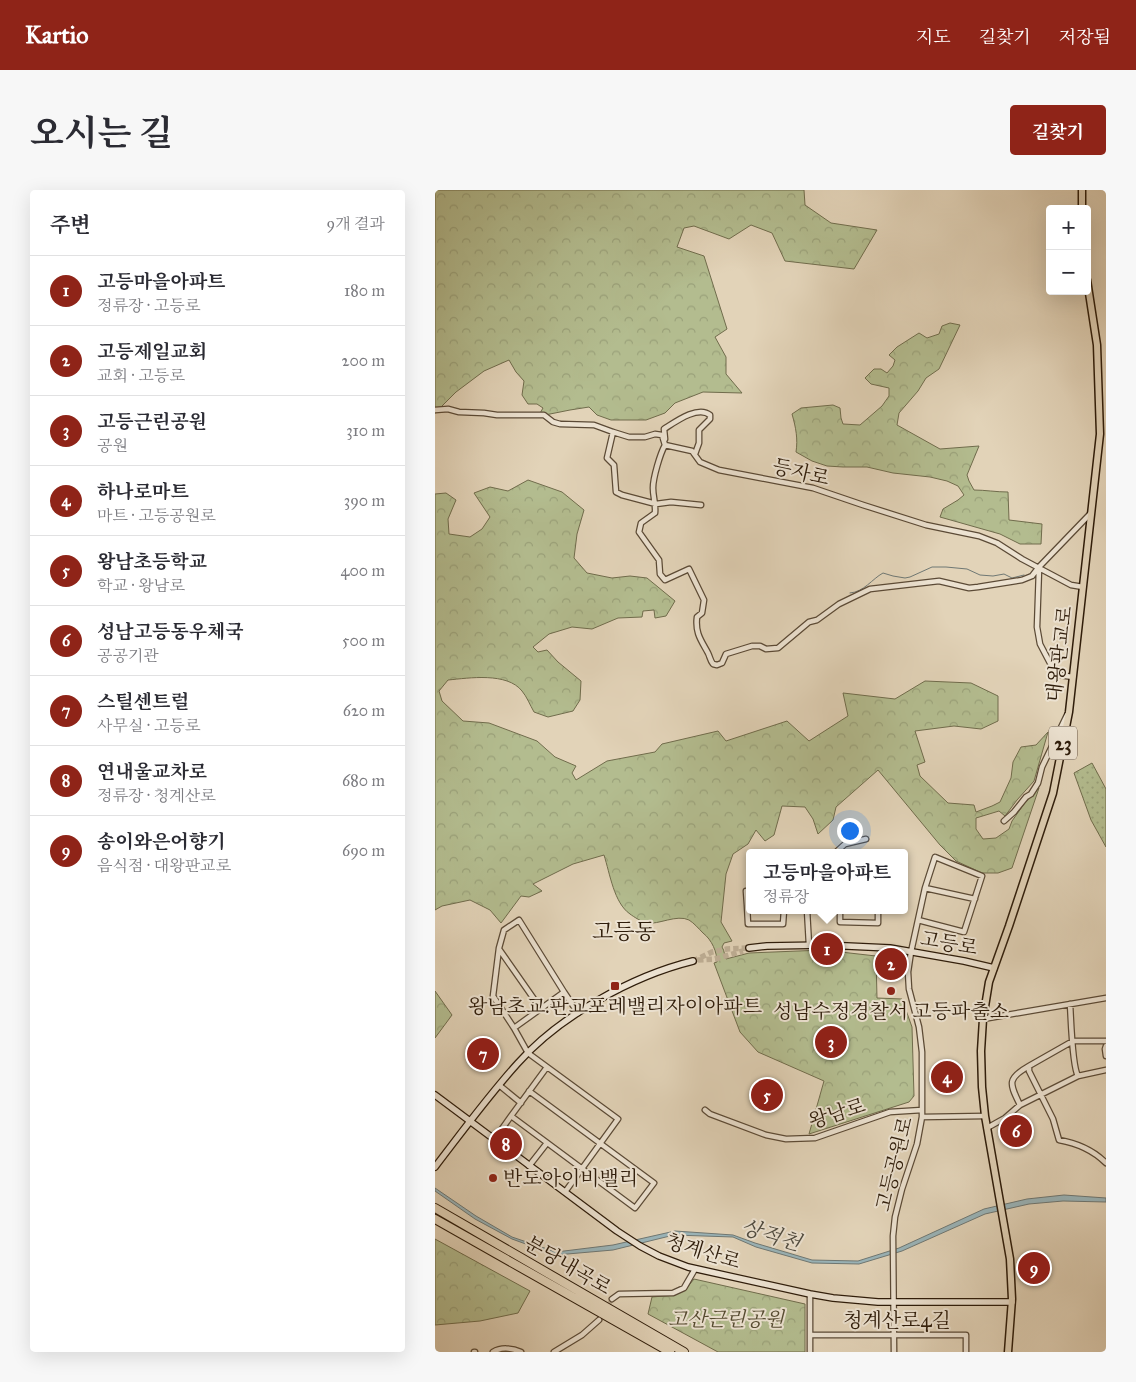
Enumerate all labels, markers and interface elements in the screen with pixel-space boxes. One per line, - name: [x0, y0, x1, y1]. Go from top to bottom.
- text: Kartio: [25, 20, 88, 50]
- text: 지도: [916, 26, 951, 48]
- text: 길찾기: [979, 26, 1031, 48]
- text: 저장됨: [1059, 26, 1111, 48]
- button: 길찾기: [1010, 105, 1106, 155]
- text: 오시는 길: [30, 112, 173, 155]
- map controls: [1046, 205, 1091, 295]
- button: +: [1046, 205, 1091, 250]
- text: 주변: [50, 212, 91, 238]
- text: 9개 결과: [327, 214, 385, 233]
- button: −: [1046, 250, 1091, 295]
- text: 고등마을아파트: [97, 270, 225, 293]
- text: 1: [63, 281, 69, 300]
- text: 180 m: [344, 281, 385, 300]
- text: 정류장 · 고등로: [97, 296, 200, 315]
- text: 고등제일교회: [97, 340, 207, 363]
- text: 2: [62, 351, 70, 370]
- text: 200 m: [342, 351, 385, 370]
- text: 교회 · 고등로: [97, 366, 185, 385]
- text: 고등근린공원: [97, 410, 207, 433]
- text: 3: [63, 421, 69, 440]
- text: 310 m: [346, 421, 385, 440]
- text: 공원: [97, 436, 128, 455]
- street label: 등자로: [770, 454, 832, 490]
- text: 하나로마트: [97, 480, 189, 503]
- text: 4: [62, 491, 70, 510]
- text: 390 m: [344, 491, 385, 510]
- text: 마트 · 고등공원로: [97, 506, 216, 525]
- text: 왕남초등학교: [97, 550, 207, 573]
- text: 5: [62, 561, 70, 580]
- text: 400 m: [341, 561, 385, 580]
- text: 학교 · 왕남로: [97, 576, 185, 595]
- street label: 대왕판교로: [1041, 605, 1077, 703]
- text: 성남고등동우체국: [97, 620, 244, 643]
- text: 6: [62, 631, 70, 650]
- text: 500 m: [342, 631, 385, 650]
- text: 공공기관: [97, 646, 159, 665]
- text: 스틸센트럴: [97, 690, 189, 713]
- text: 7: [62, 701, 70, 720]
- text: 620 m: [343, 701, 385, 720]
- text: 사무실 · 고등로: [97, 716, 200, 735]
- road number: 23: [1049, 726, 1077, 760]
- text: 연내울교차로: [97, 760, 207, 783]
- text: 8: [62, 771, 70, 790]
- text: 680 m: [342, 771, 385, 790]
- text: 정류장 · 청계산로: [97, 786, 216, 805]
- your location: [837, 818, 863, 844]
- text: 송이와은어향기: [97, 830, 225, 853]
- text: 9: [62, 841, 70, 860]
- text: 690 m: [342, 841, 385, 860]
- popup: [746, 849, 908, 914]
- text: 음식점 · 대왕판교로: [97, 856, 231, 875]
- text: 고등마을아파트: [763, 861, 891, 884]
- text: 정류장: [763, 887, 809, 906]
- district label: 고등동: [592, 918, 656, 945]
- street label: 고등로: [918, 926, 980, 960]
- pin: 1: [811, 930, 843, 968]
- pin: 2: [875, 945, 907, 983]
- marker: 왕남초교.판교포레밸리자이아파트: [609, 980, 621, 992]
- marker: 성남수정경찰서 고등파출소: [885, 985, 897, 997]
- place label: 왕남초교.판교포레밸리자이아파트: [468, 994, 762, 1018]
- place label: 성남수정경찰서 고등파출소: [773, 999, 1009, 1023]
- pin: 3: [815, 1023, 847, 1061]
- pin: 7: [467, 1035, 499, 1073]
- pin: 4: [931, 1058, 963, 1096]
- pin: 5: [751, 1076, 783, 1114]
- street label: 왕남로: [806, 1093, 868, 1133]
- pin: 6: [1000, 1112, 1032, 1150]
- street label: 고등공원로: [871, 1114, 917, 1214]
- pin: 8: [490, 1125, 522, 1163]
- place label: 반도아이비밸리: [503, 1166, 638, 1190]
- marker: 반도아이비밸리: [487, 1172, 499, 1184]
- water label: 상적천: [738, 1214, 806, 1257]
- street label: 청계산로: [663, 1228, 743, 1274]
- street label: 분당내곡로: [520, 1230, 616, 1300]
- pin: 9: [1018, 1249, 1050, 1287]
- park label: 고산근린공원: [668, 1307, 786, 1331]
- street label: 청계산로4길: [843, 1308, 951, 1332]

